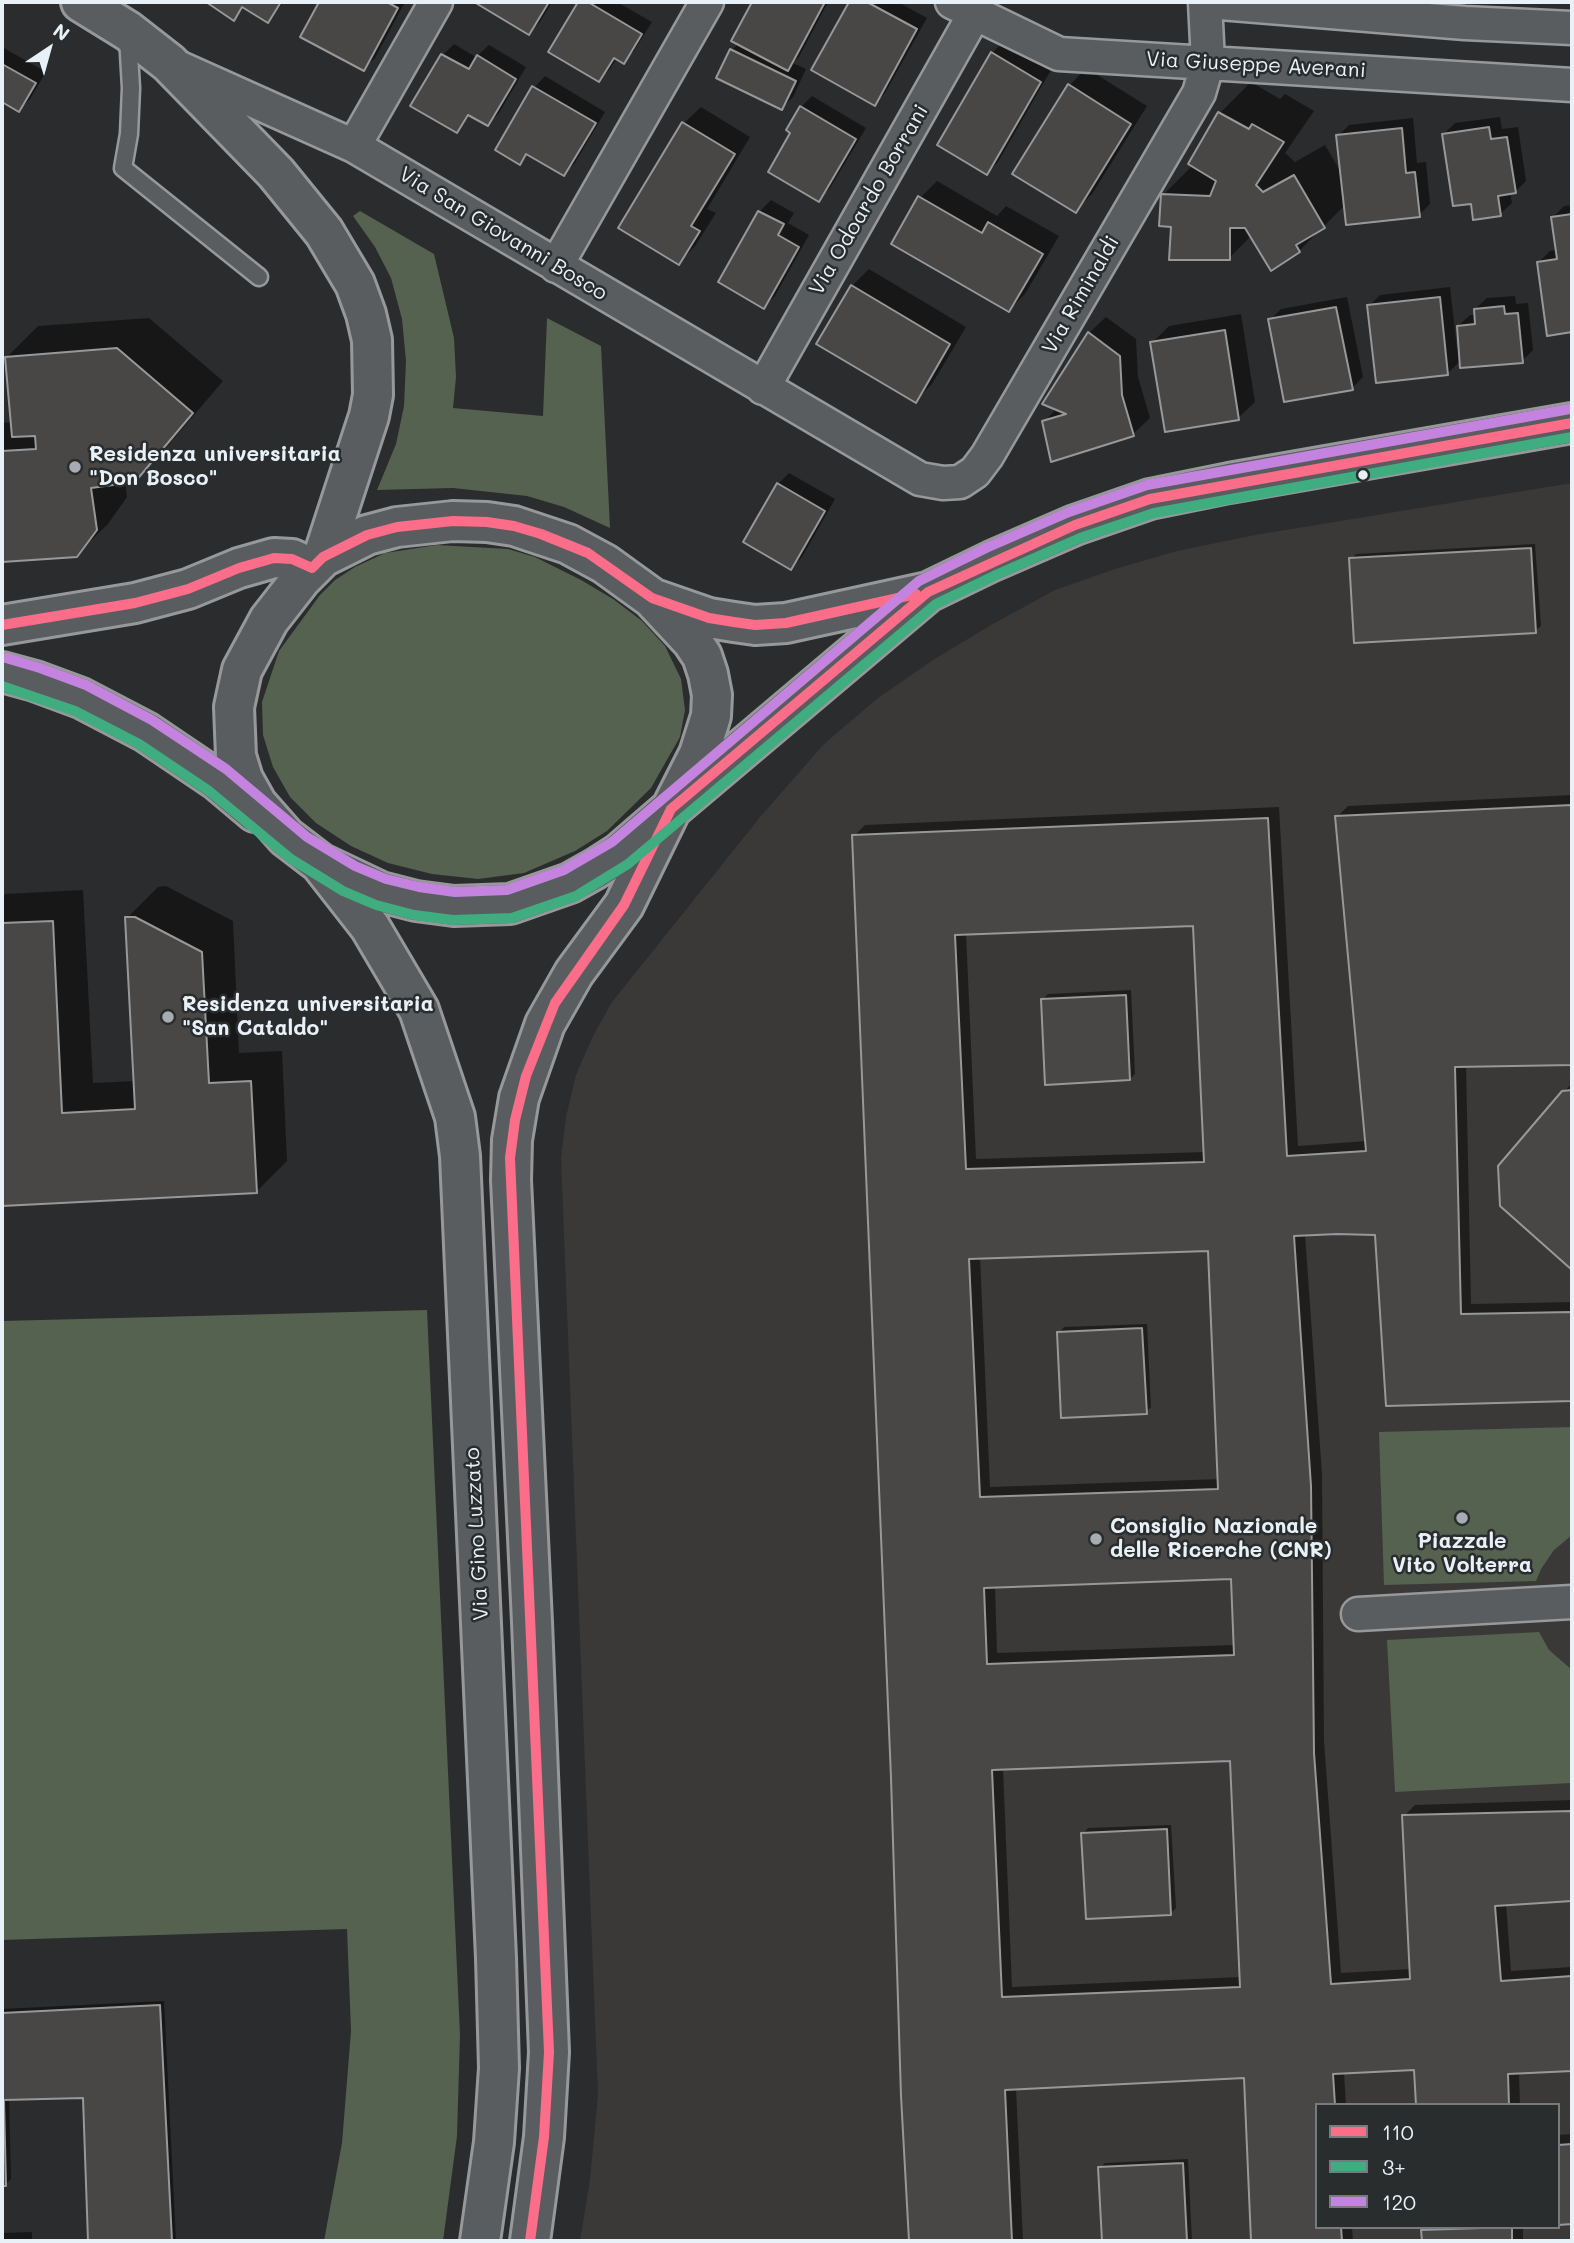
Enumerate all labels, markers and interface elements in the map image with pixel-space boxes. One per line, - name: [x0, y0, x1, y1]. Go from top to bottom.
- north arrow: [14, 14, 84, 84]
- text: N: [48, 17, 75, 46]
- street label: Via Giuseppe Averani: [1145, 47, 1367, 83]
- street label: Via Odoardo Borrani: [804, 100, 934, 300]
- street label: Via San Giovanni Bosco: [394, 162, 612, 306]
- street label: Via Riminaldi: [1037, 231, 1125, 359]
- place label: Residenza universitaria "Don Bosco": [89, 442, 341, 492]
- marker: Residenza universitaria "Don Bosco": [67, 459, 83, 475]
- unlabelled marker: [1356, 468, 1370, 482]
- place label: Residenza universitaria "San Cataldo": [182, 992, 434, 1042]
- marker: Residenza universitaria "San Cataldo": [160, 1009, 176, 1025]
- street label: Via Gino Luzzato: [460, 1447, 494, 1621]
- marker: Piazzale Vito Volterra: [1454, 1510, 1470, 1526]
- place label: Consiglio Nazionale delle Ricerche (CNR): [1110, 1514, 1332, 1564]
- place label: Piazzale Vito Volterra: [1392, 1529, 1532, 1579]
- marker: Consiglio Nazionale delle Ricerche (CNR): [1088, 1531, 1104, 1547]
- legend: [1315, 2103, 1560, 2229]
- text: 110: [1382, 2118, 1414, 2145]
- text: 3+: [1382, 2153, 1406, 2180]
- text: 120: [1382, 2188, 1416, 2215]

